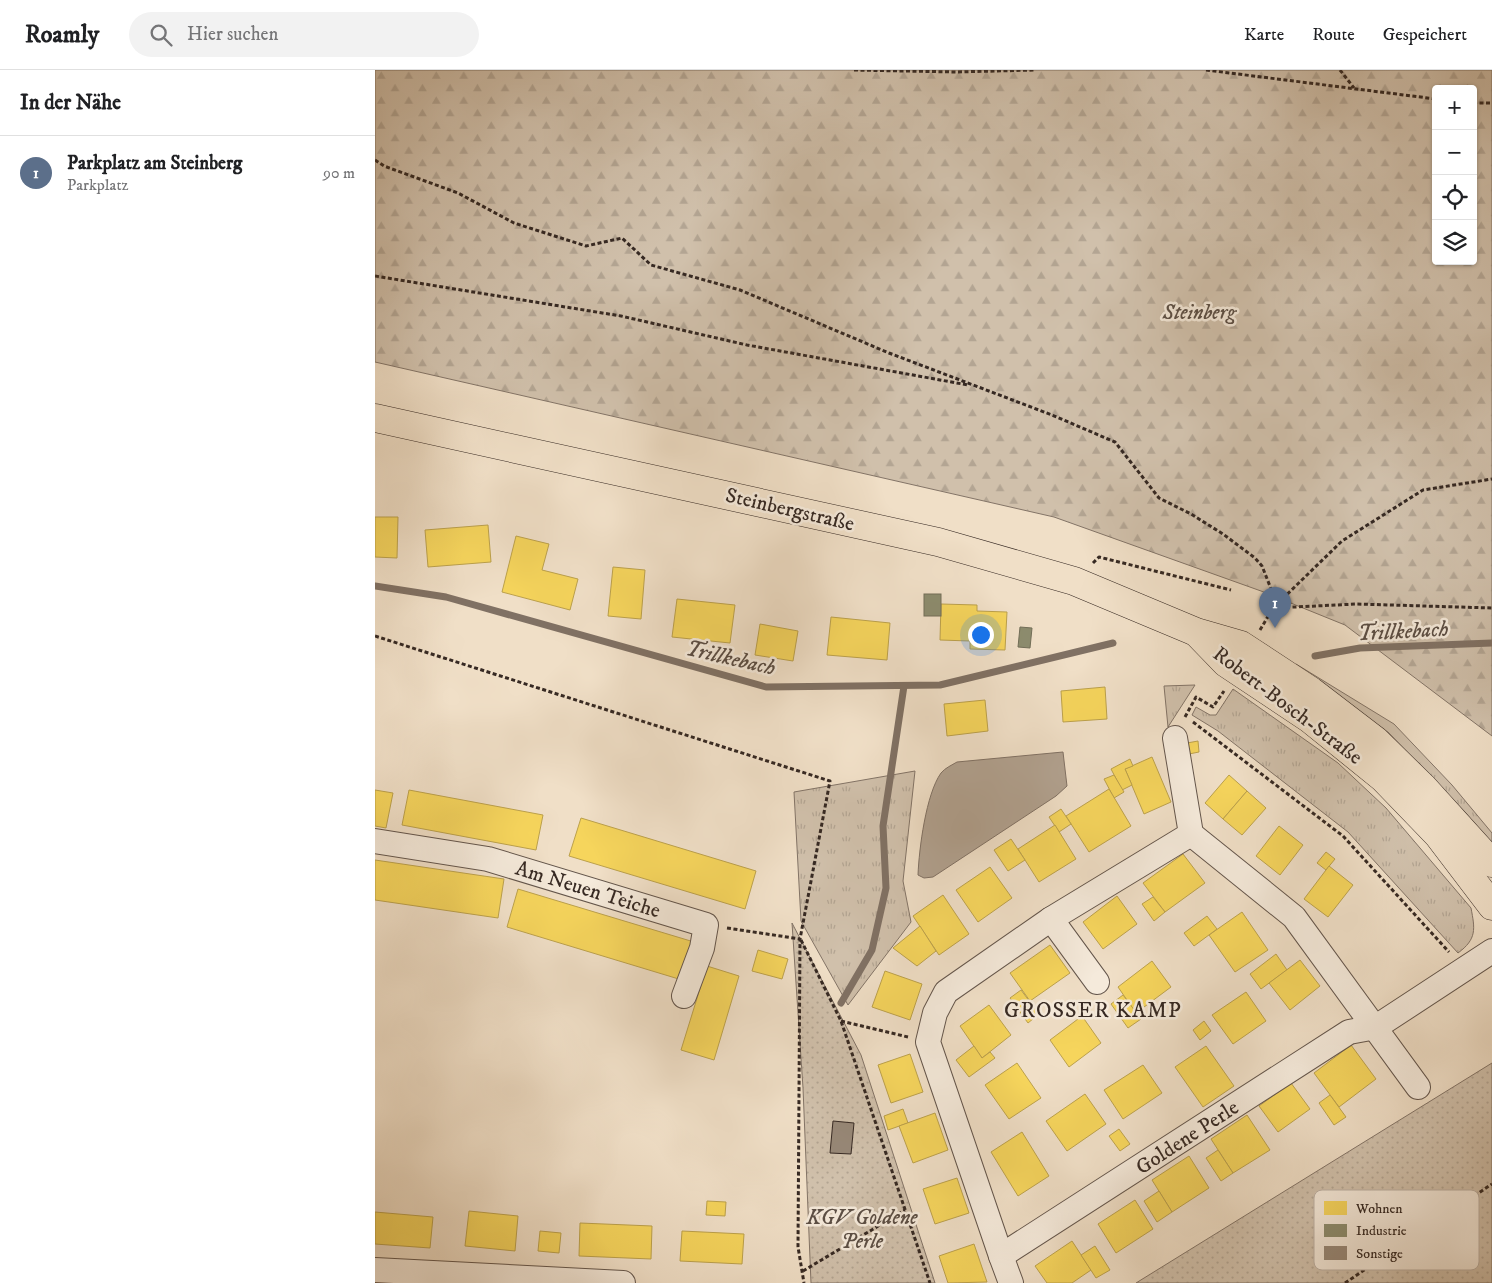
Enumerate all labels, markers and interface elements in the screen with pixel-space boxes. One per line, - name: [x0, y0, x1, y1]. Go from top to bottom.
- search box: [129, 12, 479, 57]
- text: Roamly: [25, 20, 99, 50]
- icon: search: [147, 21, 175, 49]
- text: Hier suchen: [187, 23, 278, 46]
- text: Karte: [1244, 24, 1284, 46]
- text: Route: [1312, 24, 1355, 46]
- text: Gespeichert: [1383, 24, 1467, 46]
- map controls: [1432, 85, 1477, 265]
- button: +: [1432, 85, 1477, 130]
- text: In der Nähe: [20, 90, 121, 116]
- button: −: [1432, 130, 1477, 175]
- text: Parkplatz am Steinberg: [67, 152, 242, 175]
- text: 1: [33, 163, 39, 183]
- text: 90 m: [323, 163, 355, 183]
- text: Parkplatz: [67, 175, 128, 195]
- button: locate: [1432, 175, 1477, 220]
- button: layers: [1432, 220, 1477, 265]
- park label: Steinberg: [1161, 300, 1237, 326]
- street label: Steinbergstraße: [723, 483, 857, 537]
- pin: 1: [1259, 587, 1291, 628]
- water label: Trillkebach: [1357, 616, 1449, 647]
- your location: [968, 622, 994, 648]
- water label: Trillkebach: [683, 635, 778, 682]
- street label: Robert-Bosch-Straße: [1207, 641, 1368, 771]
- street label: Am Neuen Teiche: [512, 856, 664, 924]
- district label: GROSSER KAMP: [1004, 997, 1182, 1024]
- street label: Goldene Perle: [1131, 1095, 1244, 1181]
- legend: [1314, 1190, 1479, 1270]
- text: Wohnen: [1355, 1200, 1403, 1218]
- park label: KGV Goldene Perle: [806, 1205, 918, 1255]
- text: Industrie: [1356, 1222, 1407, 1240]
- text: Sonstige: [1356, 1245, 1403, 1263]

